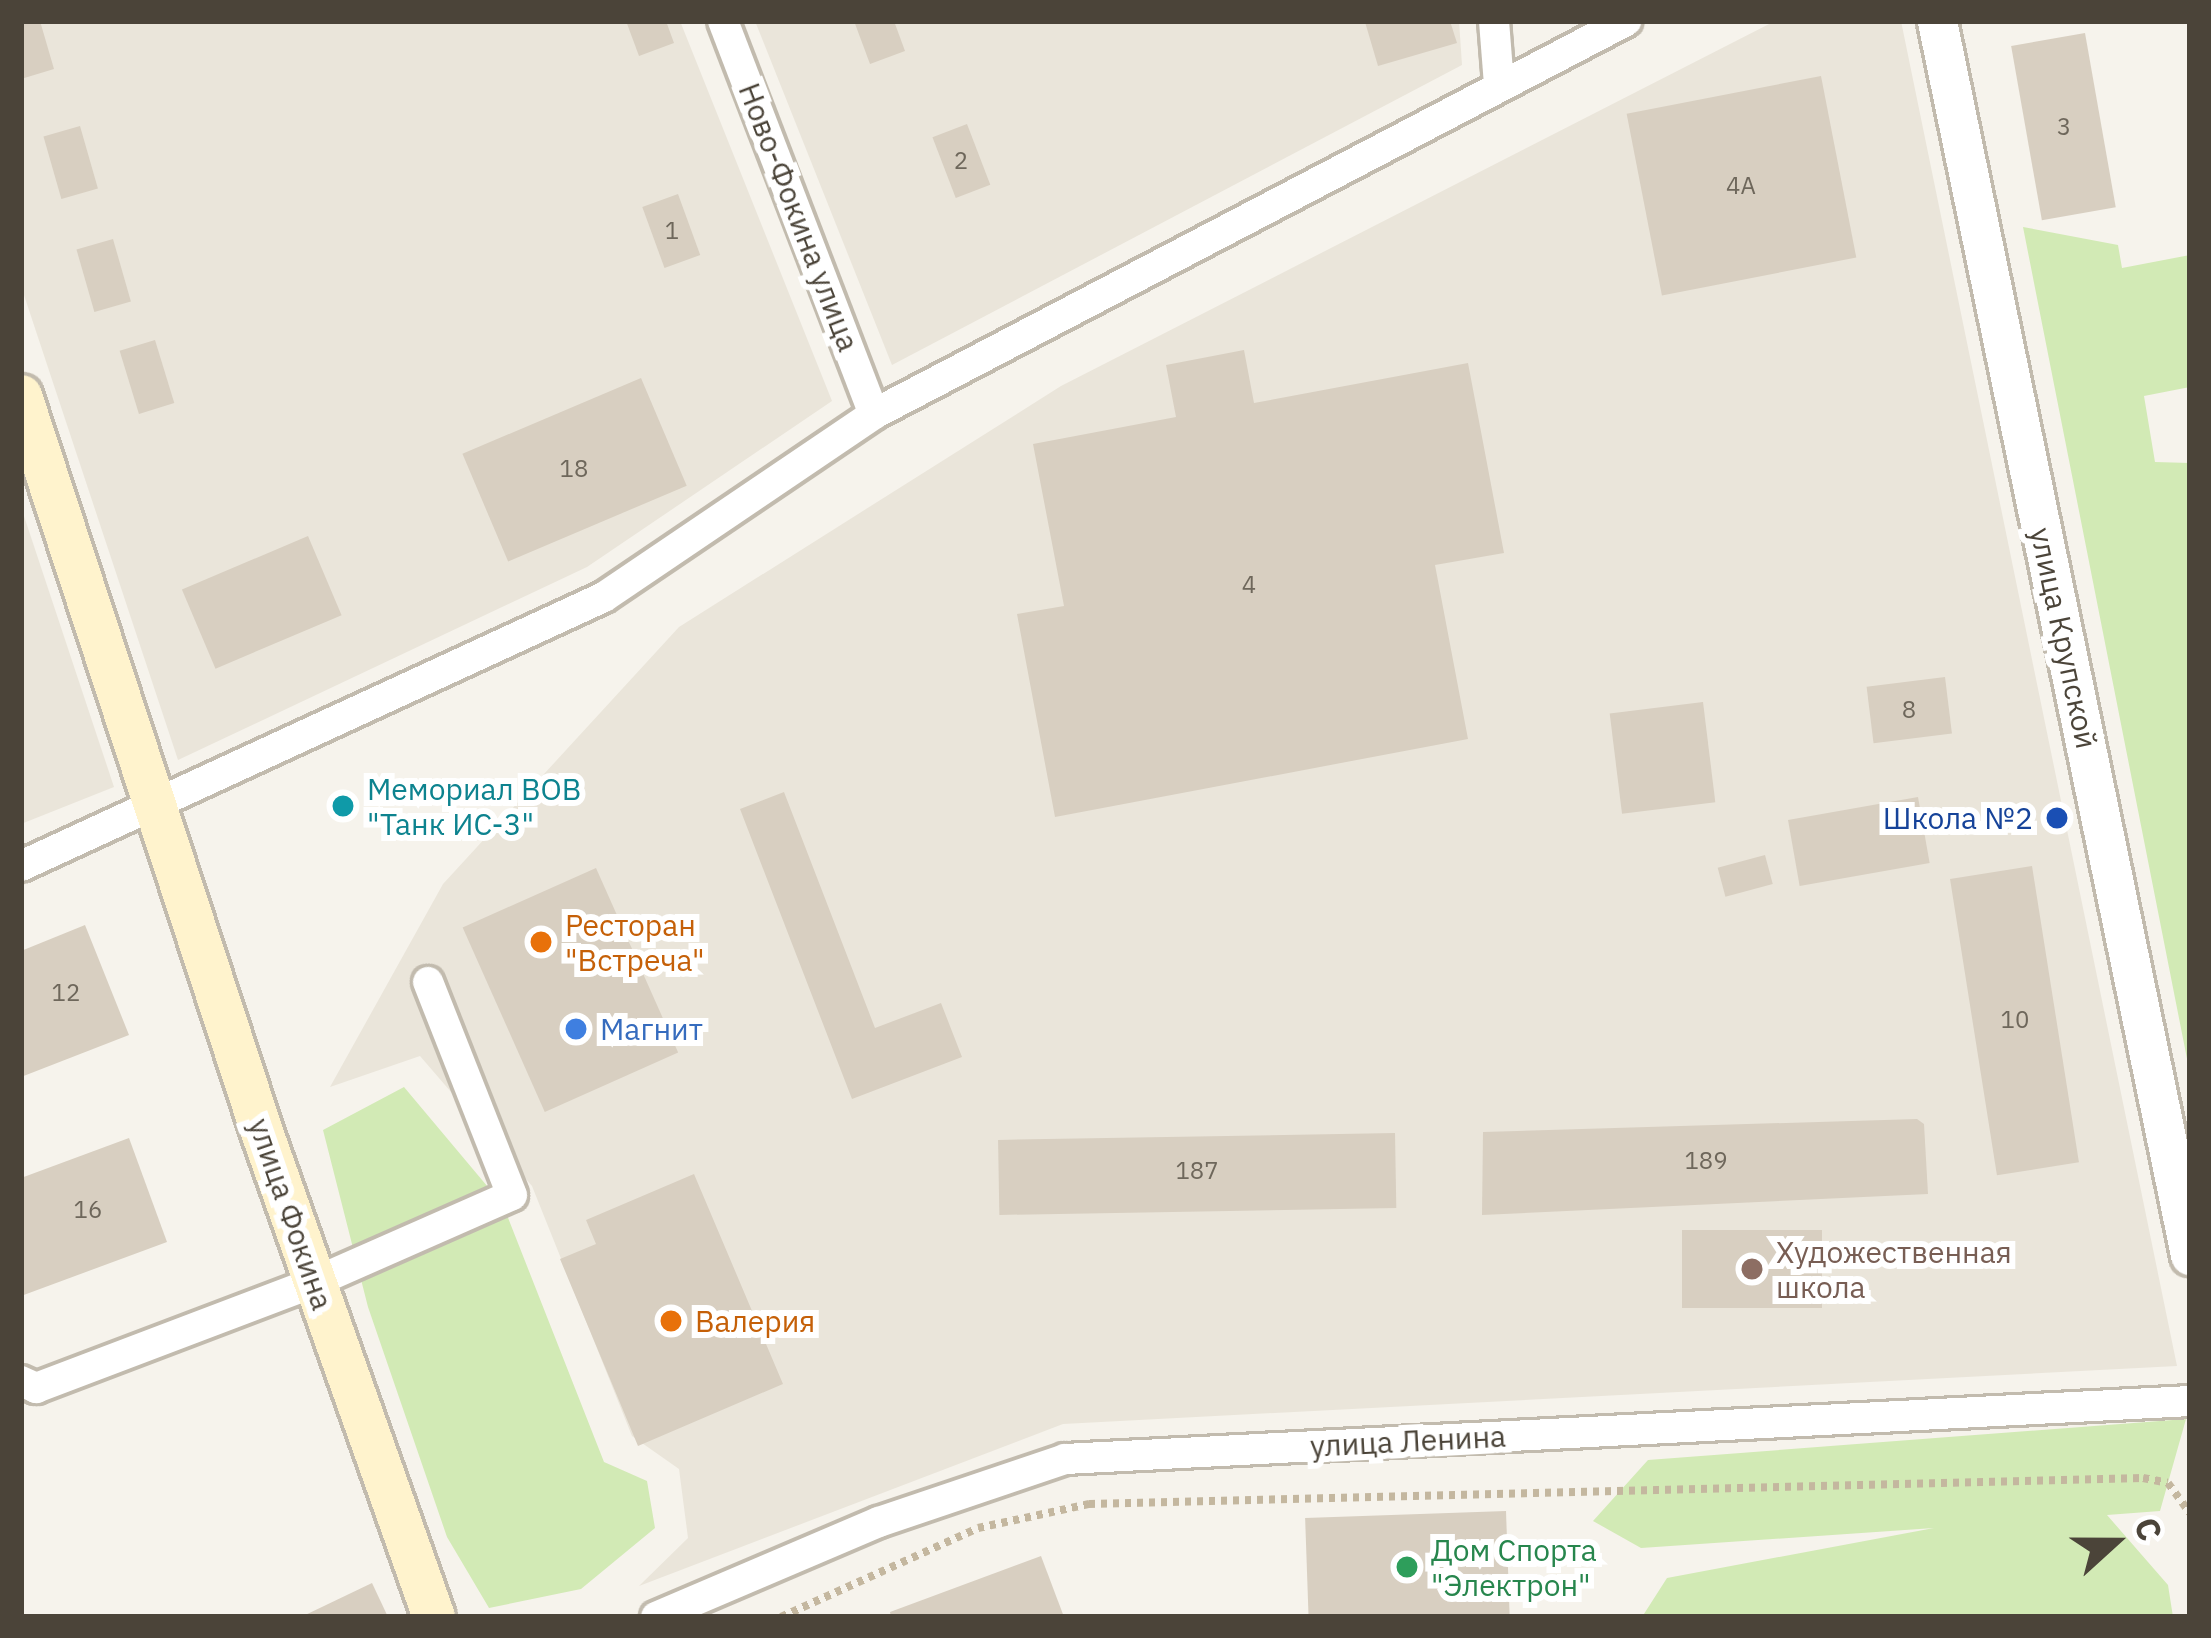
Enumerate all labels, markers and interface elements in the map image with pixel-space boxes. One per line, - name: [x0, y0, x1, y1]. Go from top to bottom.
- street label: Ново-Фокина улица: [731, 78, 867, 356]
- house number: 3: [2057, 113, 2071, 141]
- house number: 2: [954, 147, 968, 175]
- house number: 4А: [1726, 172, 1756, 200]
- house number: 1: [665, 217, 679, 245]
- house number: 18: [560, 455, 588, 483]
- street label: улица Крупской: [2023, 524, 2105, 752]
- house number: 4: [1242, 571, 1256, 599]
- house number: 8: [1902, 696, 1916, 724]
- place label: Мемориал ВОВ "Танк ИС-3": [367, 771, 581, 842]
- marker: Мемориал ВОВ "Танк ИС-3": [330, 793, 356, 819]
- place label: Школа №2: [1883, 800, 2033, 836]
- marker: Школа №2: [2044, 805, 2070, 831]
- place label: Ресторан "Встреча": [565, 907, 705, 978]
- marker: Ресторан "Встреча": [528, 929, 554, 955]
- house number: 12: [52, 979, 80, 1007]
- house number: 10: [2001, 1006, 2029, 1034]
- place label: Магнит: [600, 1011, 703, 1047]
- marker: Магнит: [563, 1016, 589, 1042]
- street label: улица Фокина: [241, 1114, 341, 1314]
- house number: 189: [1684, 1147, 1728, 1175]
- house number: 187: [1175, 1157, 1219, 1185]
- house number: 16: [74, 1196, 102, 1224]
- place label: Художественная школа: [1776, 1234, 2012, 1304]
- marker: Художественная школа: [1739, 1256, 1765, 1282]
- place label: Валерия: [695, 1303, 815, 1339]
- marker: Валерия: [658, 1308, 684, 1334]
- street label: улица Ленина: [1309, 1418, 1507, 1464]
- north arrow: [2055, 1482, 2175, 1602]
- text: С: [2125, 1511, 2173, 1547]
- place label: Дом Спорта "Электрон": [1431, 1532, 1597, 1602]
- marker: Дом Спорта "Электрон": [1394, 1554, 1420, 1580]

